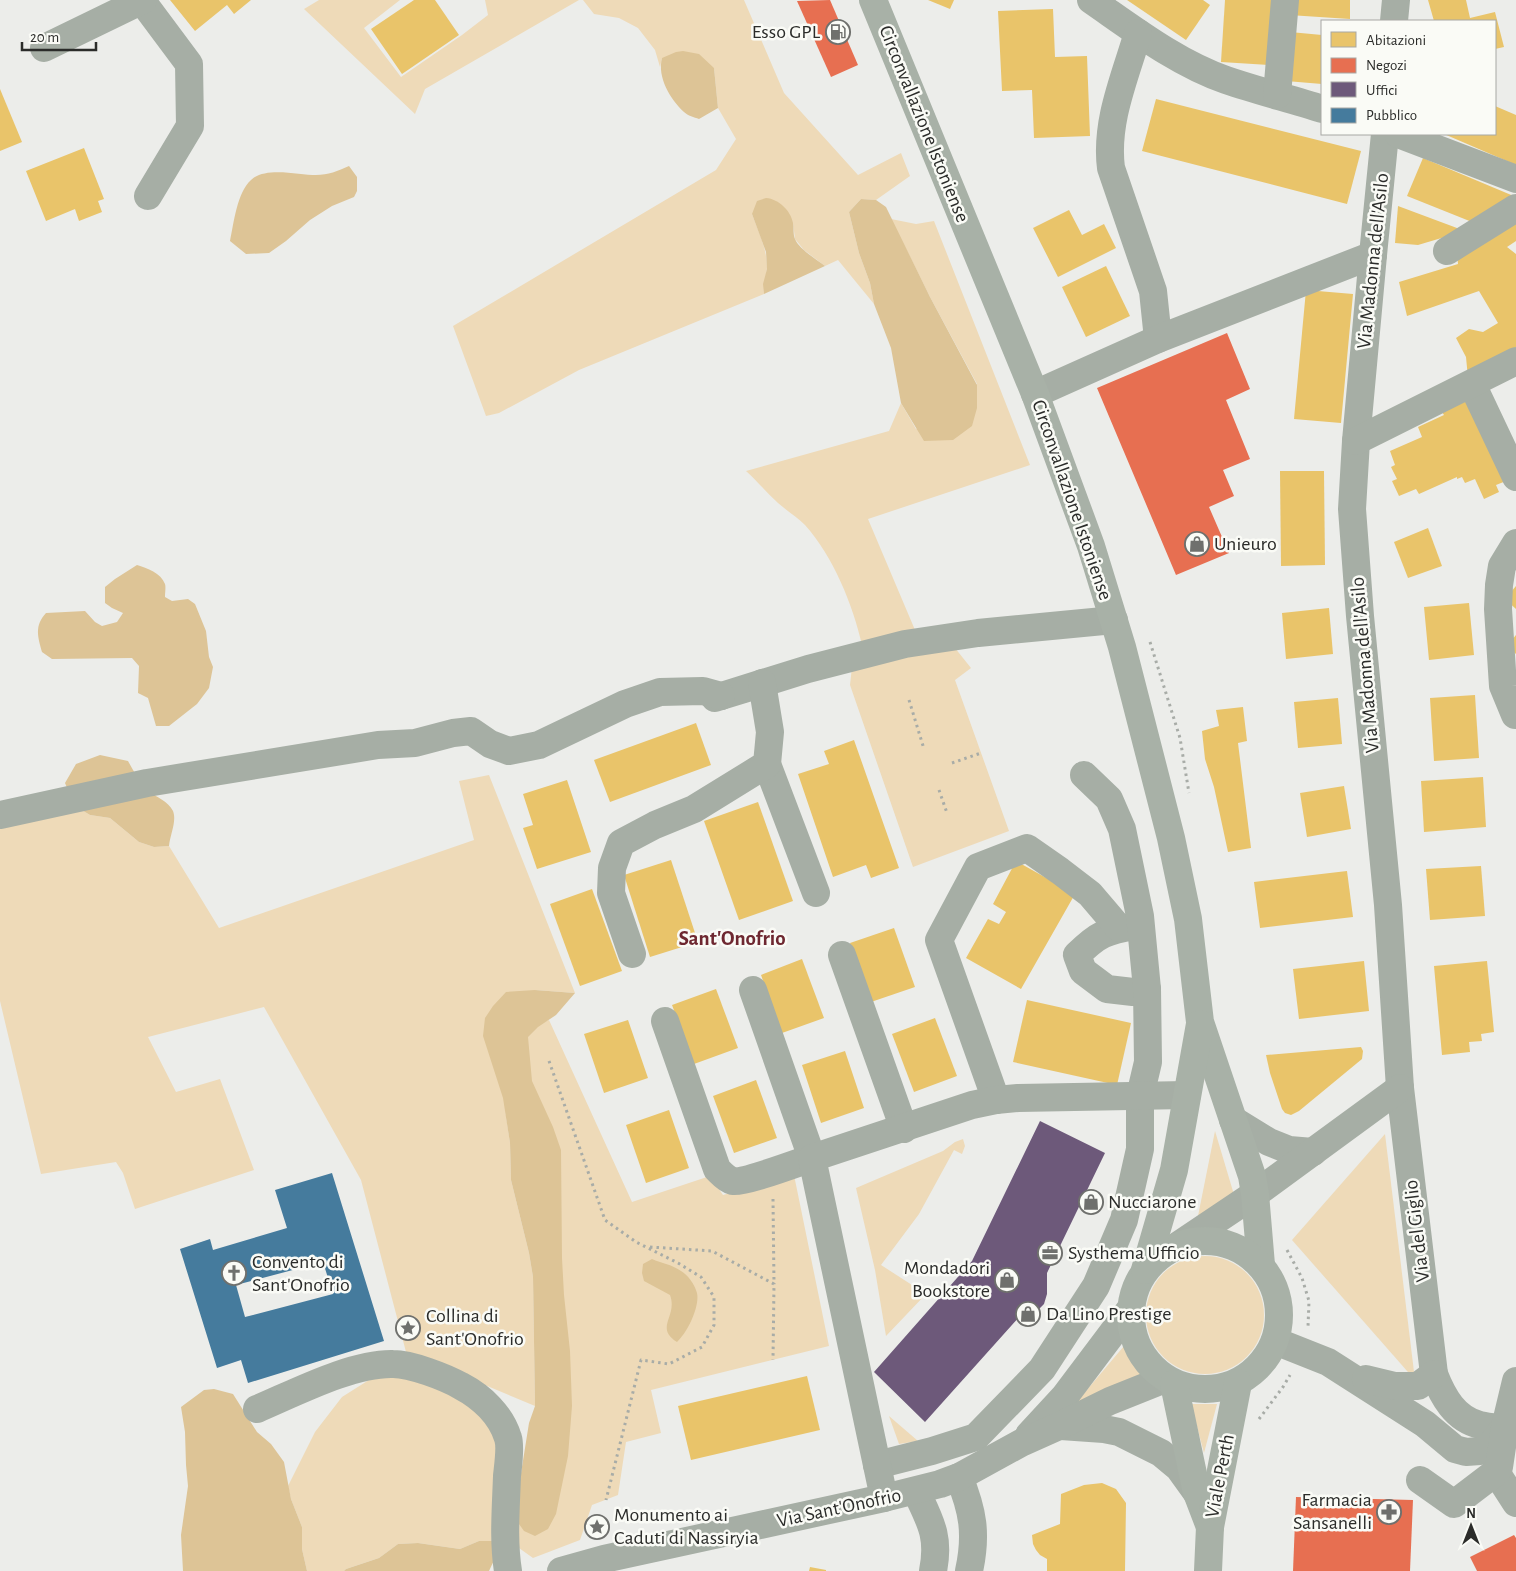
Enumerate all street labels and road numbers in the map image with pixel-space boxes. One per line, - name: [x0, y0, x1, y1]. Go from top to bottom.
- street label: Circonvallazione Istoniense: [875, 23, 973, 225]
- street label: Via Madonna dell'Asilo: [1354, 172, 1392, 350]
- street label: Circonvallazione Istoniense: [1028, 397, 1116, 603]
- street label: Via Madonna dell'Asilo: [1347, 576, 1383, 754]
- street label: Via del Giglio: [1401, 1179, 1433, 1283]
- street label: Viale Perth: [1202, 1432, 1238, 1520]
- street label: Via Sant'Onofrio: [775, 1485, 903, 1531]

